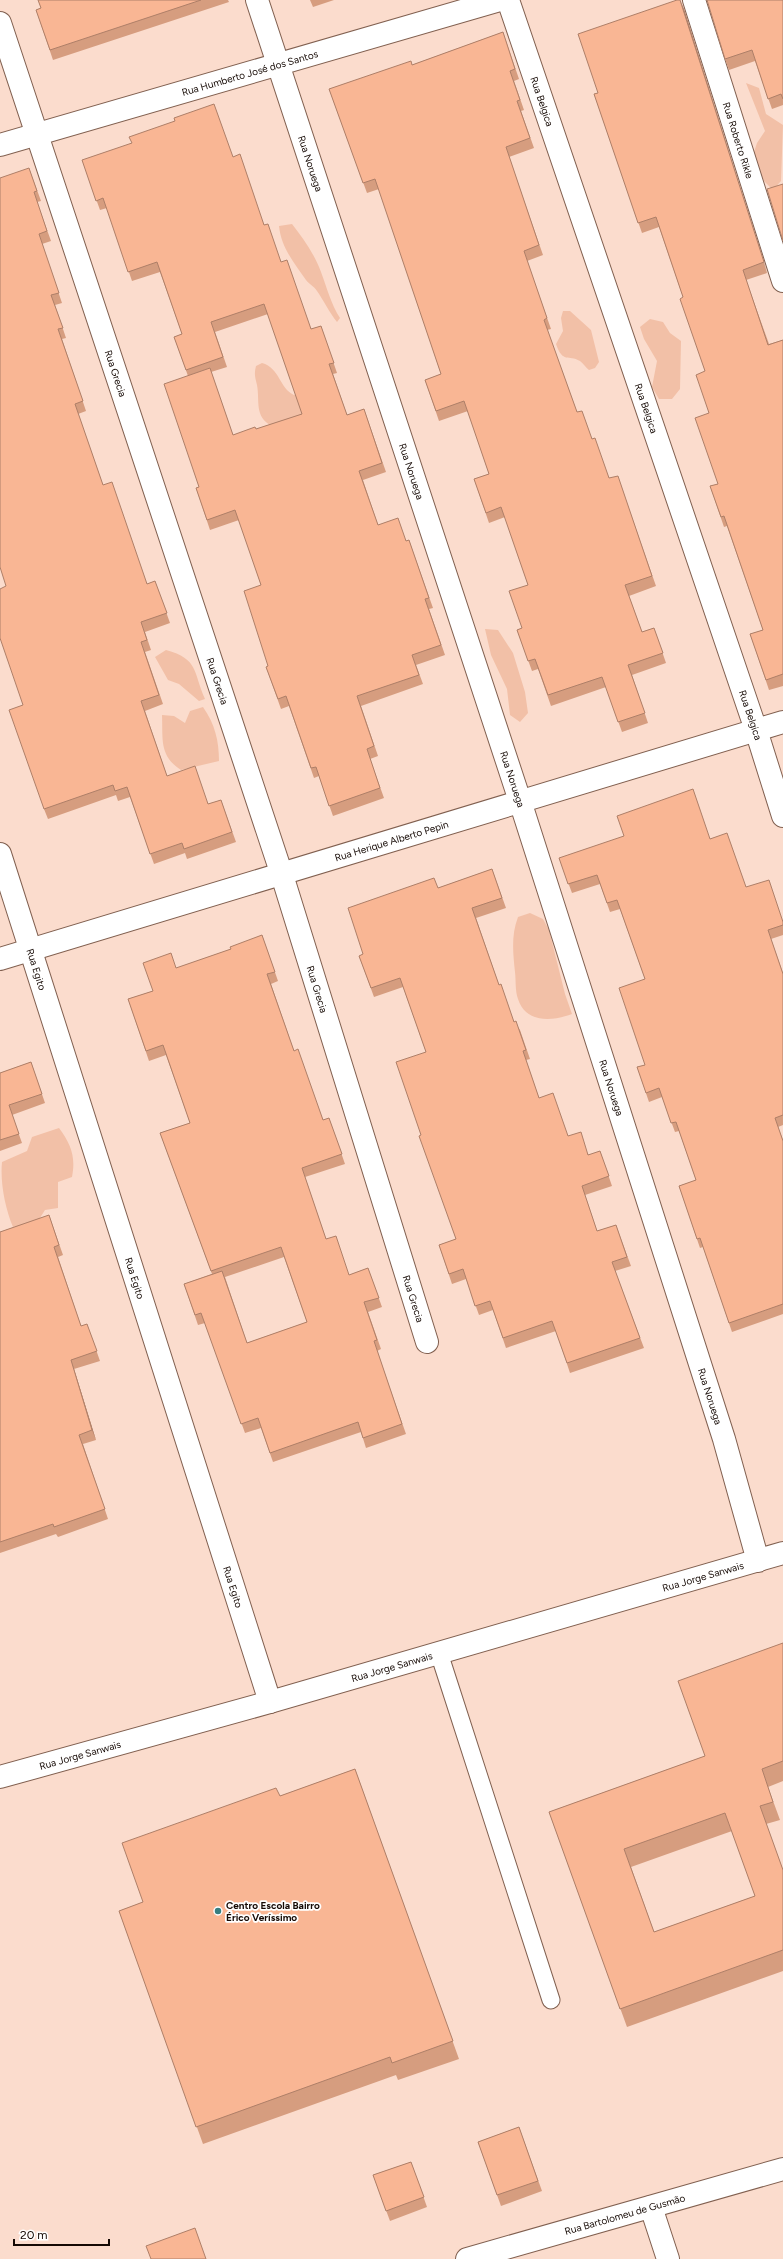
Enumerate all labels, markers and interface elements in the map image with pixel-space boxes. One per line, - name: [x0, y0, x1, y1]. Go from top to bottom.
- street label: Rua Humberto José dos Santos: [180, 47, 320, 99]
- street label: Rua Belgica: [528, 75, 557, 128]
- street label: Rua Roberto Rikle: [720, 100, 757, 180]
- street label: Rua Noruega: [295, 134, 326, 193]
- street label: Rua Grecia: [102, 348, 130, 399]
- street label: Rua Belgica: [632, 381, 661, 435]
- street label: Rua Noruega: [396, 441, 427, 501]
- street label: Rua Grecia: [204, 656, 232, 706]
- street label: Rua Belgica: [736, 688, 765, 742]
- street label: Rua Noruega: [498, 749, 528, 809]
- street label: Rua Herique Alberto Pepin: [333, 817, 450, 864]
- street label: Rua Egito: [24, 947, 50, 992]
- street label: Rua Grecia: [304, 964, 331, 1014]
- street label: Rua Noruega: [597, 1058, 627, 1117]
- street label: Rua Egito: [122, 1255, 148, 1301]
- street label: Rua Grecia: [400, 1273, 427, 1324]
- street label: Rua Noruega: [695, 1366, 725, 1426]
- street label: Rua Jorge Sanwais: [661, 1558, 745, 1594]
- street label: Rua Egito: [221, 1564, 246, 1609]
- street label: Rua Jorge Sanwais: [349, 1649, 434, 1685]
- street label: Rua Jorge Sanwais: [38, 1737, 123, 1772]
- place label: Centro Escola Bairro Érico Veríssimo: [226, 1899, 320, 1924]
- marker: Centro Escola Bairro Érico Veríssimo: [213, 1906, 223, 1916]
- street label: Rua Bartolomeu de Gusmão: [563, 2191, 687, 2237]
- scale bar: [14, 2221, 109, 2247]
- text: 20 m: [20, 2228, 48, 2242]

